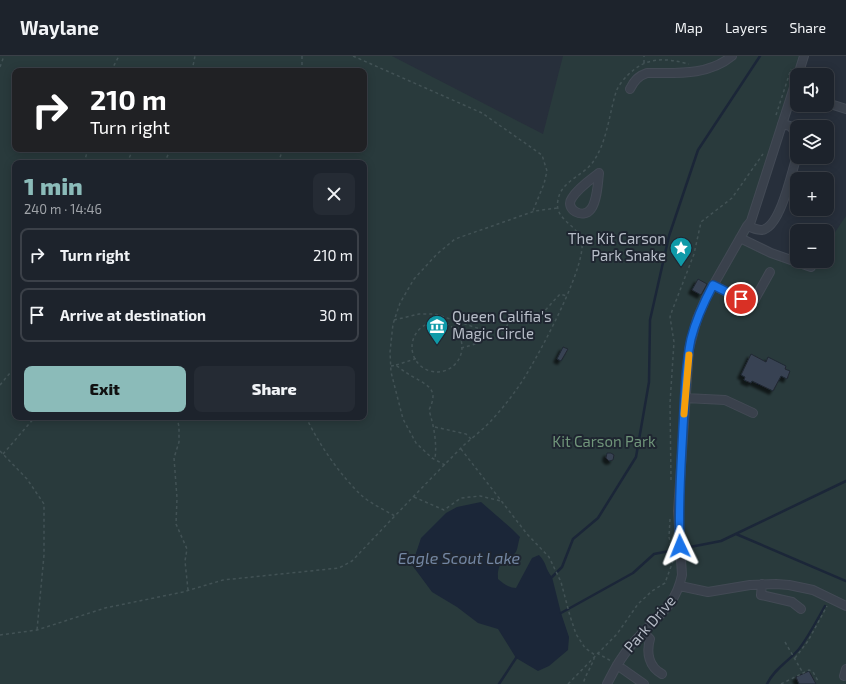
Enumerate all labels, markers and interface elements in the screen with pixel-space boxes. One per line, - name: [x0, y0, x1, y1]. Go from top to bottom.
- text: Waylane: [20, 16, 99, 39]
- text: Map: [675, 19, 703, 36]
- text: Layers: [725, 19, 767, 36]
- text: Share: [789, 19, 826, 36]
- map controls: [790, 68, 834, 268]
- button: sound: [790, 68, 834, 112]
- text: 210 m: [90, 82, 167, 116]
- icon: right: [24, 84, 76, 136]
- text: Turn right: [90, 116, 170, 138]
- button: layers: [790, 120, 834, 164]
- text: 1 min: [24, 171, 83, 200]
- button: +: [790, 172, 834, 216]
- button: close: [313, 173, 355, 215]
- text: 240 m · 14:46: [24, 201, 102, 217]
- button: −: [790, 224, 834, 268]
- place label: The Kit Carson Park Snake: [568, 229, 666, 264]
- place icon: The Kit Carson Park Snake: [668, 235, 694, 268]
- icon: right: [26, 244, 48, 266]
- text: Turn right: [60, 246, 130, 264]
- text: 210 m: [313, 246, 353, 264]
- pin: [724, 282, 758, 316]
- icon: arrive: [730, 288, 752, 310]
- icon: arrive: [26, 304, 48, 326]
- text: Arrive at destination: [60, 306, 206, 324]
- text: 30 m: [319, 306, 353, 324]
- place label: Queen Califia's Magic Circle: [452, 307, 552, 342]
- museum icon: Queen Califia's Magic Circle: [424, 313, 450, 346]
- button: Exit: [24, 366, 186, 412]
- button: Share: [194, 366, 355, 412]
- park label: Kit Carson Park: [552, 432, 656, 450]
- position arrow: [659, 525, 701, 567]
- water label: Eagle Scout Lake: [398, 548, 521, 567]
- street label: Park Drive: [620, 591, 679, 655]

